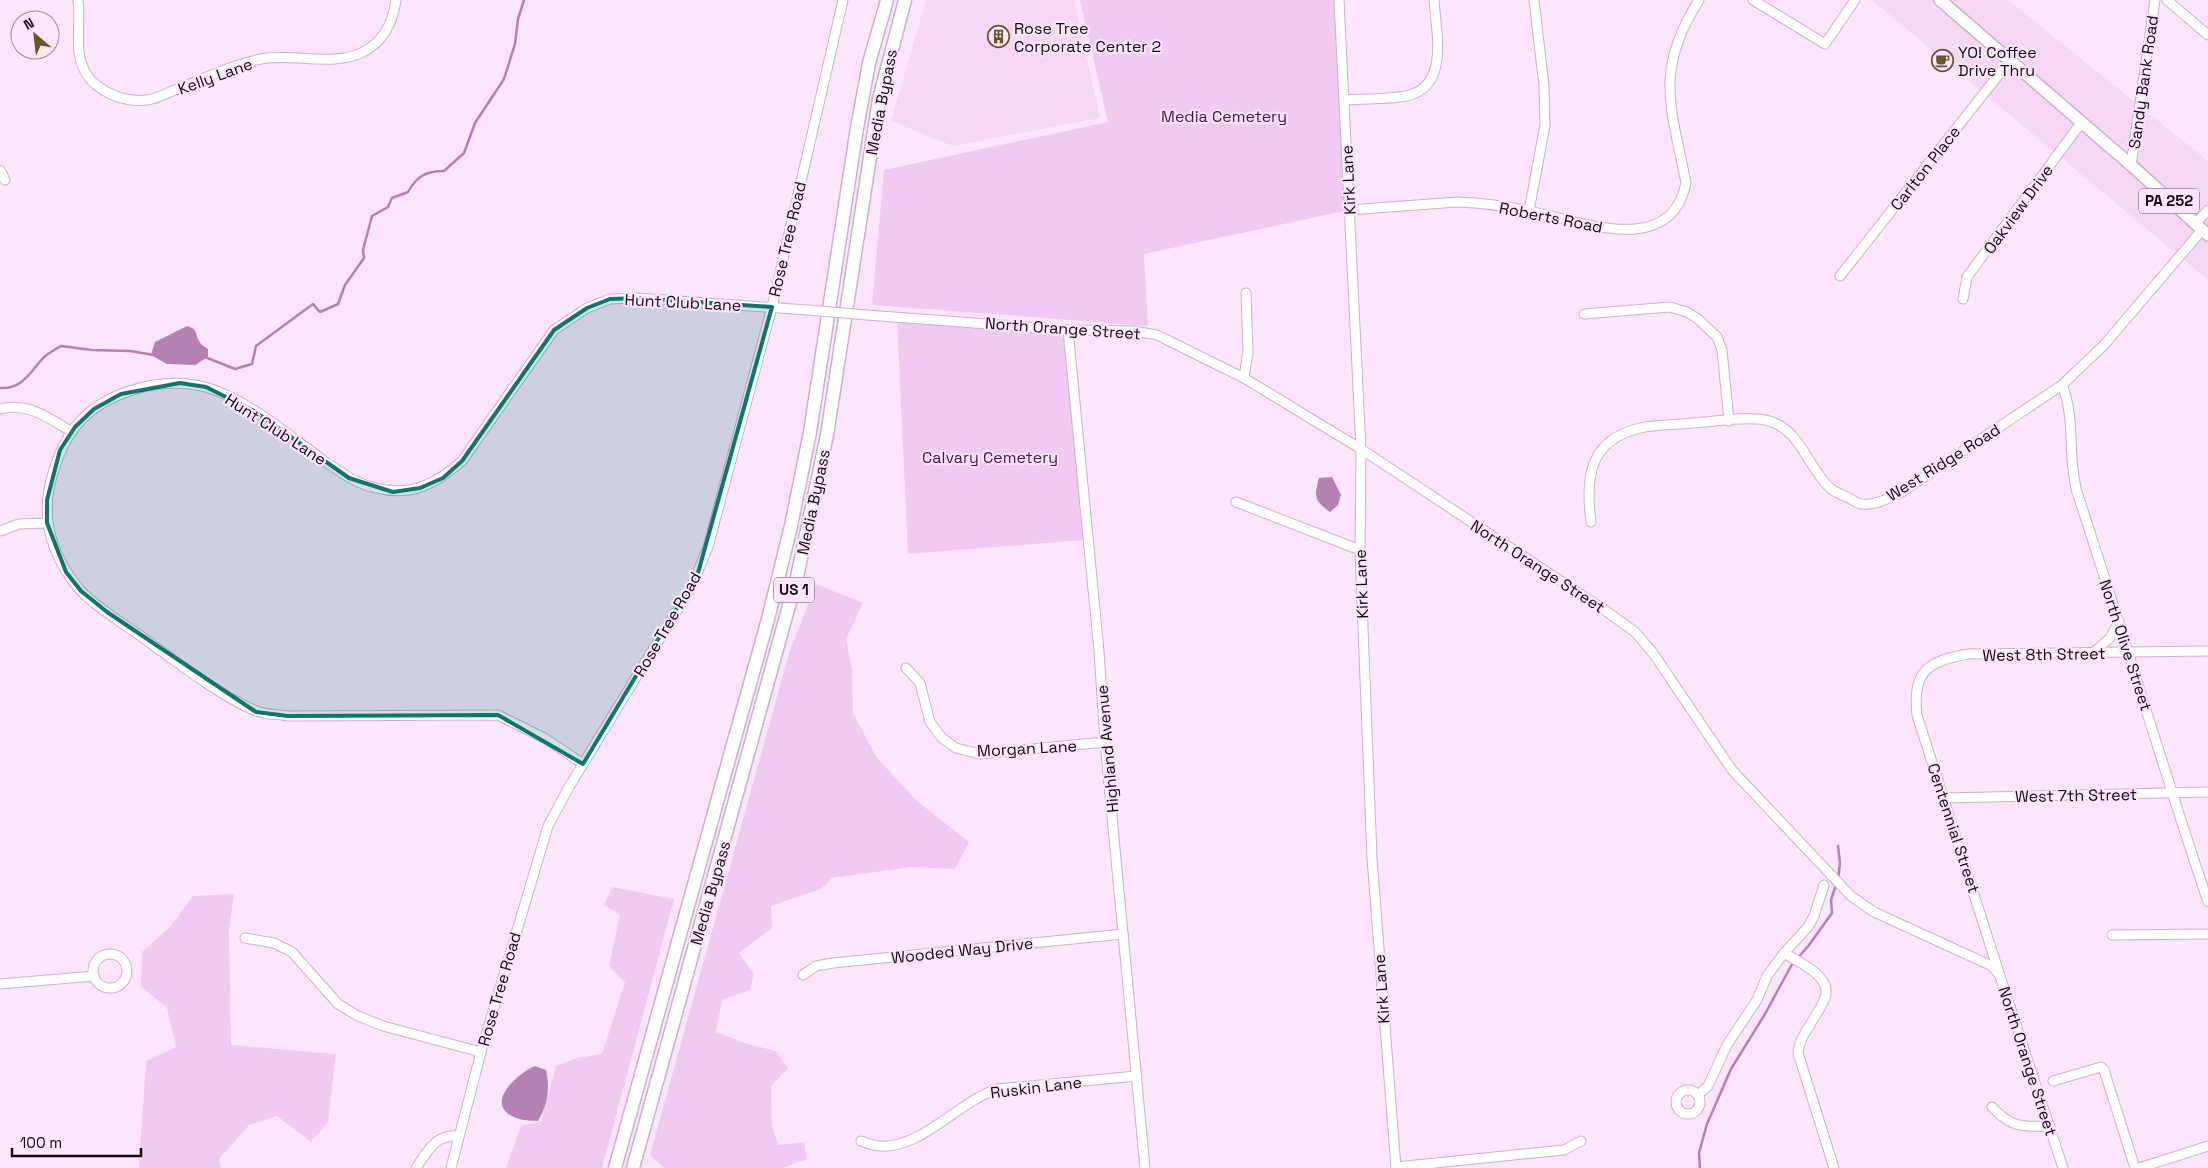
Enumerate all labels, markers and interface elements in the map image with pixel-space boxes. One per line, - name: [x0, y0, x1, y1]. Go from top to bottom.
- north arrow: [10, 10, 60, 60]
- text: N: [21, 13, 37, 34]
- street label: Sandy Bank Road: [2124, 14, 2163, 150]
- place label: Rose Tree Corporate Center 2: [1014, 18, 1161, 57]
- building icon: Rose Tree Corporate Center 2: [986, 25, 1010, 49]
- place label: YO! Coffee Drive Thru: [1958, 42, 2037, 81]
- street label: Media Bypass: [861, 47, 902, 157]
- cafe icon: YO! Coffee Drive Thru: [1930, 49, 1954, 73]
- street label: Kelly Lane: [175, 53, 255, 100]
- park label: Media Cemetery: [1161, 106, 1287, 127]
- street label: Carlton Place: [1886, 122, 1965, 215]
- street label: Kirk Lane: [1336, 145, 1361, 215]
- street label: Oakview Drive: [1979, 160, 2058, 258]
- street label: Rose Tree Road: [764, 179, 811, 299]
- road number: PA 252: [2139, 188, 2199, 214]
- street label: Roberts Road: [1497, 197, 1604, 238]
- street label: Hunt Club Lane: [624, 289, 742, 316]
- street label: North Orange Street: [984, 313, 1142, 344]
- street label: Hunt Club Lane: [221, 389, 330, 470]
- street label: West Ridge Road: [1882, 419, 2004, 506]
- street label: Media Bypass: [792, 447, 835, 557]
- park label: Calvary Cemetery: [922, 447, 1058, 468]
- street label: North Orange Street: [1467, 515, 1609, 618]
- street label: Kirk Lane: [1350, 549, 1373, 619]
- street label: Rose Tree Road: [629, 568, 706, 681]
- street label: North Olive Street: [2094, 577, 2157, 714]
- road number: US 1: [774, 578, 814, 602]
- street label: West 8th Street: [1982, 643, 2106, 666]
- street label: Highland Avenue: [1091, 684, 1124, 814]
- street label: Morgan Lane: [976, 735, 1078, 762]
- street label: Centennial Street: [1923, 760, 1984, 896]
- street label: West 7th Street: [2015, 784, 2137, 807]
- street label: Media Bypass: [686, 839, 735, 948]
- street label: Rose Tree Road: [473, 930, 526, 1049]
- street label: Wooded Way Drive: [890, 933, 1034, 968]
- street label: Kirk Lane: [1369, 953, 1394, 1024]
- street label: North Orange Street: [1993, 984, 2062, 1139]
- street label: Ruskin Lane: [989, 1071, 1083, 1104]
- scale bar: [12, 1126, 141, 1158]
- text: 100 m: [20, 1133, 62, 1152]

